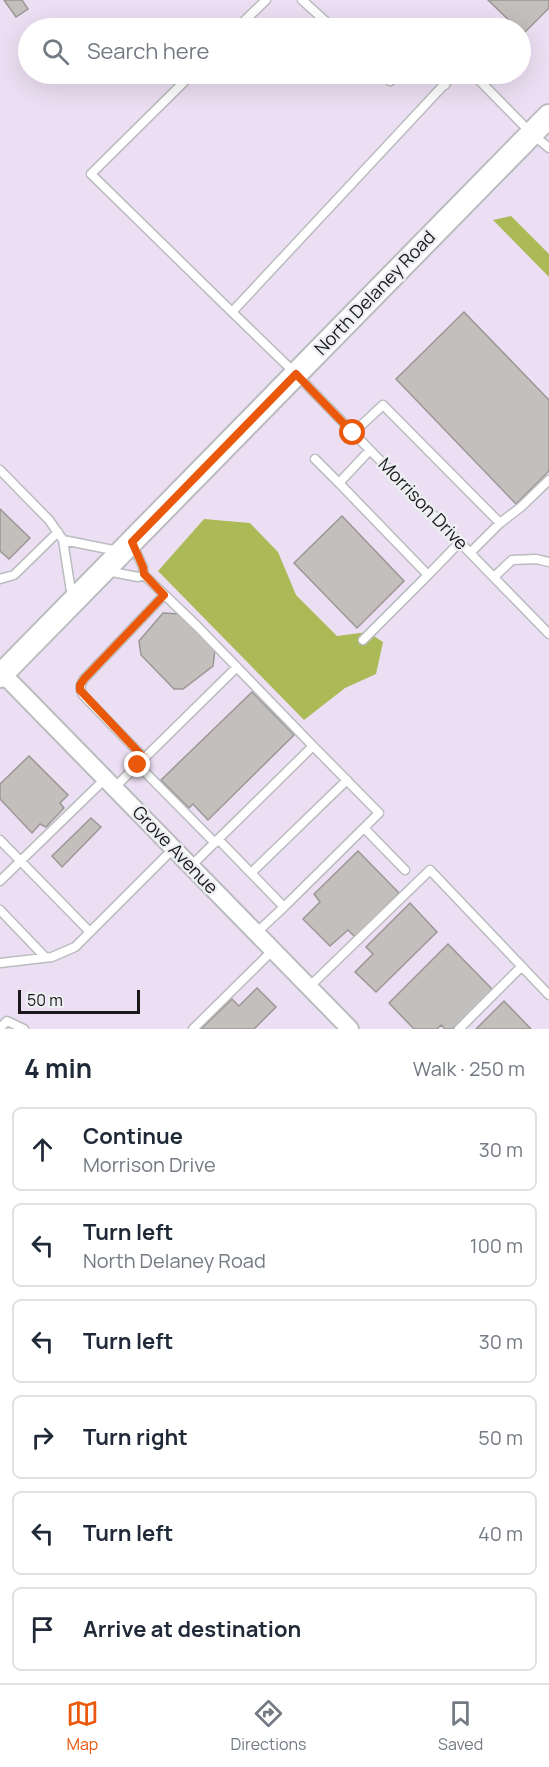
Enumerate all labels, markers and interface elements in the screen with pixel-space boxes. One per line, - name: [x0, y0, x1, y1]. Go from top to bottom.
- search box: [18, 18, 531, 84]
- icon: search: [39, 35, 72, 68]
- text: Search here: [87, 36, 209, 66]
- street label: North Delaney Road: [309, 225, 440, 360]
- route start: [339, 419, 365, 445]
- street label: Morrison Drive: [374, 452, 474, 555]
- route end: [124, 751, 150, 777]
- street label: Grove Avenue: [128, 800, 224, 899]
- scale bar: [18, 987, 140, 1014]
- text: 50 m: [27, 989, 63, 1011]
- text: 4 min: [24, 1050, 92, 1086]
- text: Walk · 250 m: [413, 1055, 525, 1082]
- text: Continue: [83, 1121, 183, 1151]
- icon: ahead: [26, 1133, 59, 1166]
- text: 30 m: [479, 1136, 523, 1163]
- text: Morrison Drive: [83, 1151, 216, 1178]
- text: Turn left: [83, 1217, 173, 1247]
- icon: left: [26, 1229, 59, 1262]
- text: 100 m: [470, 1232, 523, 1259]
- text: North Delaney Road: [83, 1247, 266, 1274]
- icon: left: [26, 1325, 59, 1358]
- text: Turn left: [83, 1326, 173, 1356]
- text: 30 m: [479, 1328, 523, 1355]
- icon: right: [26, 1421, 59, 1454]
- text: Turn right: [83, 1422, 188, 1452]
- text: 50 m: [478, 1424, 523, 1451]
- icon: left: [26, 1517, 59, 1550]
- text: Turn left: [83, 1518, 173, 1548]
- text: 40 m: [478, 1520, 523, 1547]
- icon: arrive: [26, 1613, 59, 1646]
- text: Arrive at destination: [83, 1614, 301, 1644]
- tab: Map: [66, 1697, 99, 1755]
- tab: Directions: [231, 1697, 306, 1755]
- tab: Saved: [438, 1697, 483, 1755]

